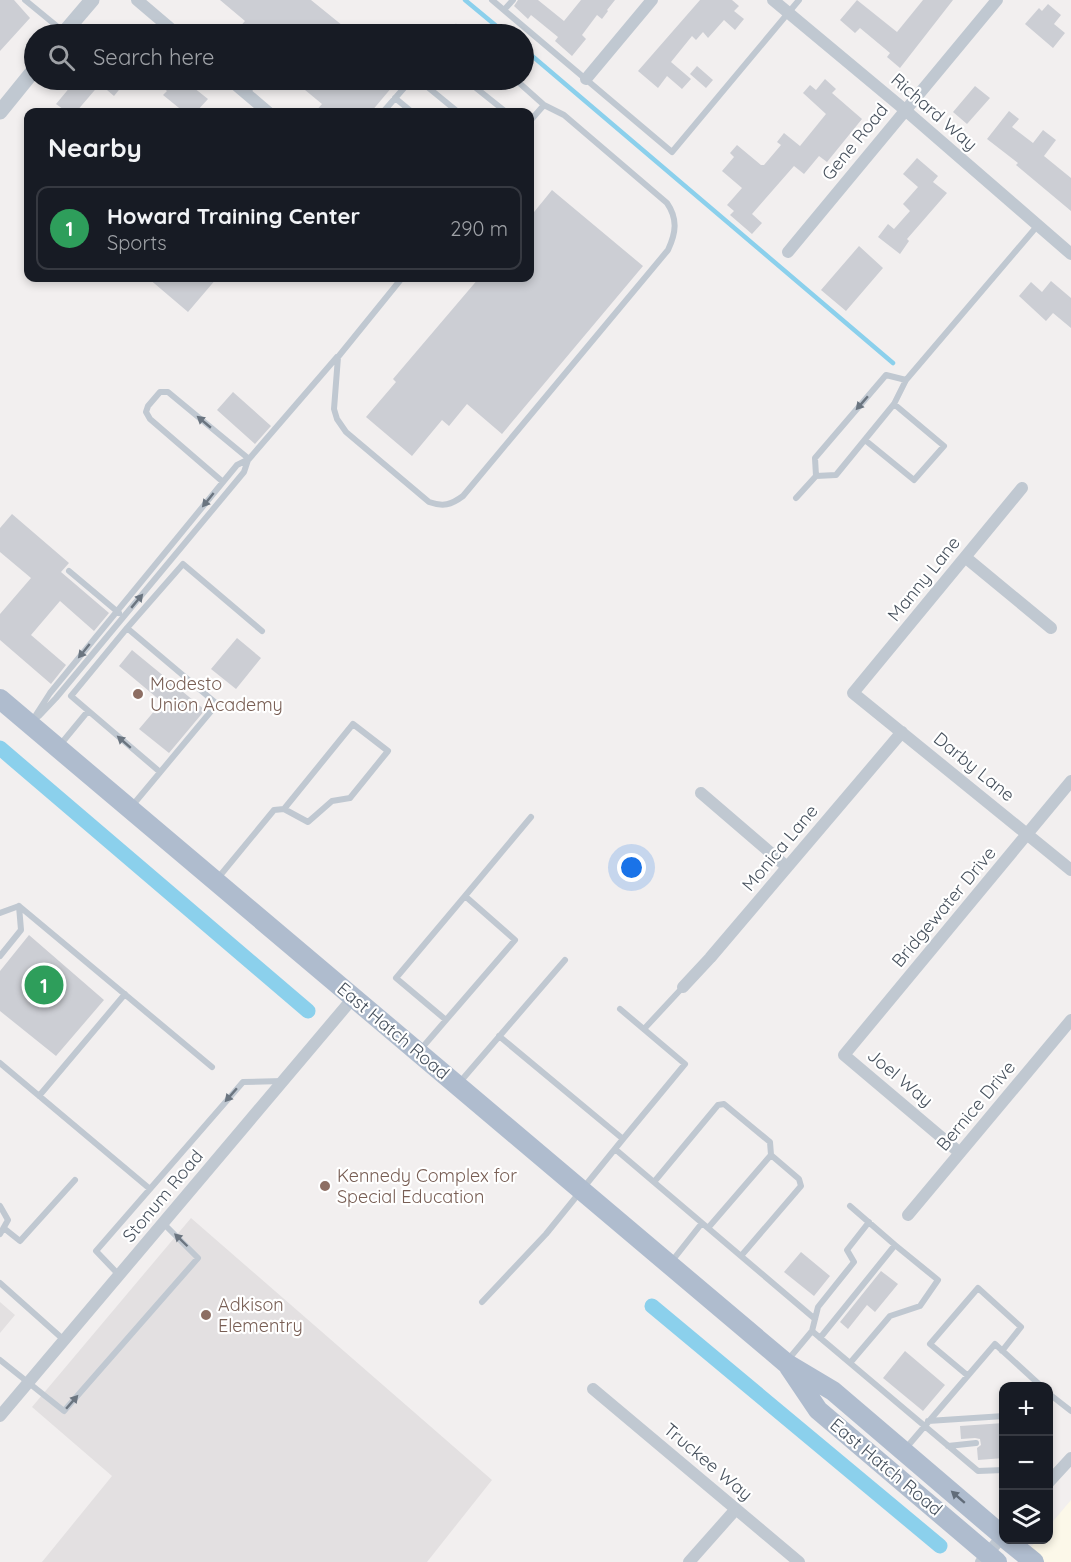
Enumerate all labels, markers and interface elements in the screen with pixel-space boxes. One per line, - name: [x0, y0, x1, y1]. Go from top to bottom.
- search box: [24, 24, 534, 90]
- icon: search: [45, 41, 78, 74]
- text: Search here: [93, 43, 214, 71]
- street label: Richard Way: [886, 68, 982, 155]
- street label: Gene Road: [816, 98, 893, 185]
- text: Nearby: [48, 131, 142, 164]
- text: Howard Training Center: [107, 202, 360, 230]
- text: 1: [66, 216, 73, 241]
- text: 290 m: [450, 216, 508, 241]
- text: Sports: [107, 230, 167, 255]
- one-way arrow: [855, 396, 868, 411]
- one-way arrow: [196, 415, 212, 428]
- one-way arrow: [201, 492, 214, 508]
- street label: Manny Lane: [882, 532, 965, 626]
- one-way arrow: [130, 594, 143, 609]
- one-way arrow: [78, 643, 91, 659]
- place label: Modesto Union Academy: [150, 672, 283, 716]
- marker: Modesto Union Academy: [131, 687, 145, 701]
- street label: Darby Lane: [929, 727, 1020, 806]
- one-way arrow: [116, 735, 132, 748]
- street label: Monica Lane: [737, 800, 823, 896]
- street label: Bridgewater Drive: [886, 842, 1001, 972]
- your location: [617, 853, 646, 882]
- pin: 1: [24, 962, 63, 1008]
- street label: East Hatch Road: [332, 977, 454, 1084]
- street label: Joel Way: [863, 1043, 938, 1112]
- street label: Bernice Drive: [931, 1056, 1020, 1156]
- one-way arrow: [225, 1087, 238, 1102]
- street label: Stonum Road: [117, 1145, 208, 1247]
- place label: Kennedy Complex for Special Education: [337, 1164, 517, 1208]
- marker: Kennedy Complex for Special Education: [318, 1179, 332, 1193]
- one-way arrow: [174, 1234, 188, 1248]
- place label: Adkison Elementry: [218, 1293, 303, 1337]
- marker: Adkison Elementry: [199, 1308, 213, 1322]
- map controls: [999, 1382, 1053, 1544]
- button: +: [999, 1382, 1053, 1436]
- one-way arrow: [66, 1394, 79, 1409]
- street label: East Hatch Road: [825, 1413, 947, 1520]
- street label: Truckee Way: [659, 1418, 758, 1506]
- button: −: [999, 1436, 1053, 1490]
- button: layers: [999, 1490, 1053, 1544]
- one-way arrow: [950, 1491, 966, 1504]

